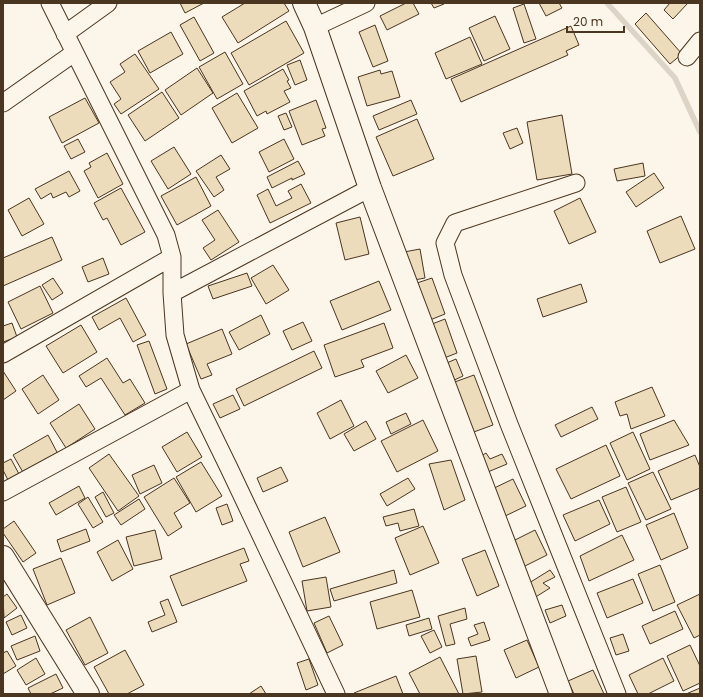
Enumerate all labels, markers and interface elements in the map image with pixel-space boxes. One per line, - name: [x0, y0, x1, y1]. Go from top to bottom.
- scale bar: [567, 8, 624, 34]
- text: 20 m: [573, 13, 603, 30]

